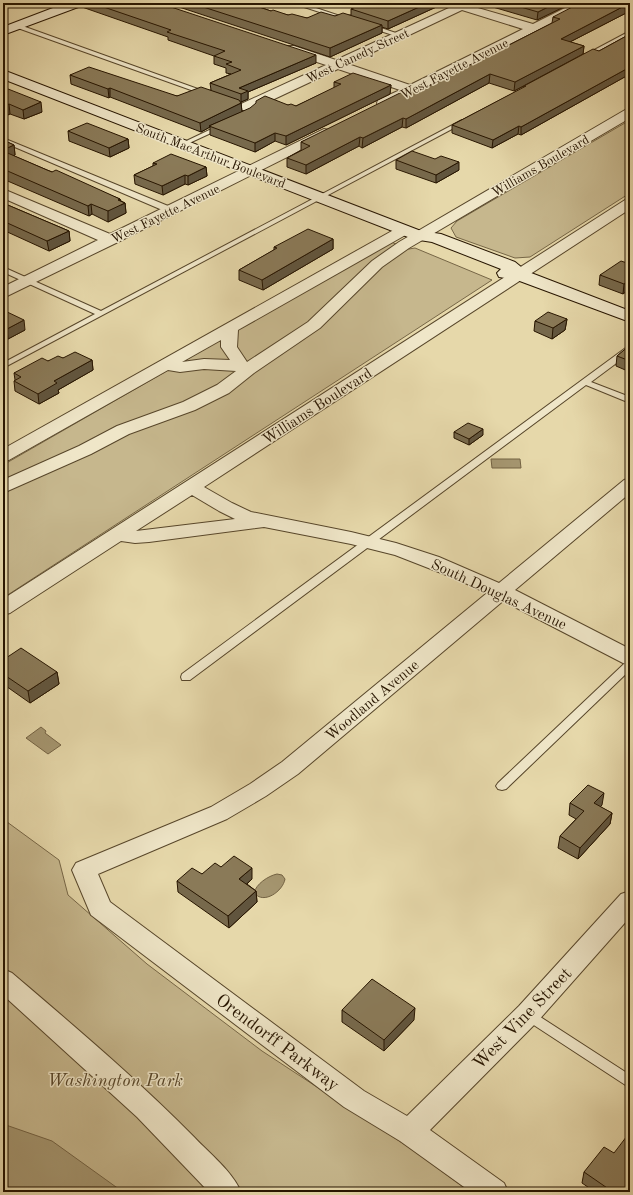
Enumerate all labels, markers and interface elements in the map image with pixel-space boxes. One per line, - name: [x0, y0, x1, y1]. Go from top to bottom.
- street label: West Canedy Street: [304, 27, 412, 86]
- street label: West Fayette Avenue: [399, 37, 511, 102]
- street label: South MacArthur Boulevard: [134, 122, 287, 191]
- street label: Williams Boulevard: [490, 133, 592, 199]
- street label: West Fayette Avenue: [109, 182, 222, 246]
- street label: Williams Boulevard: [260, 366, 375, 448]
- street label: South Douglas Avenue: [428, 557, 568, 633]
- street label: Woodland Avenue: [324, 658, 422, 744]
- street label: West Vine Street: [470, 964, 576, 1073]
- street label: Orendorff Parkway: [212, 991, 343, 1095]
- park label: Washington Park: [47, 1072, 183, 1090]

